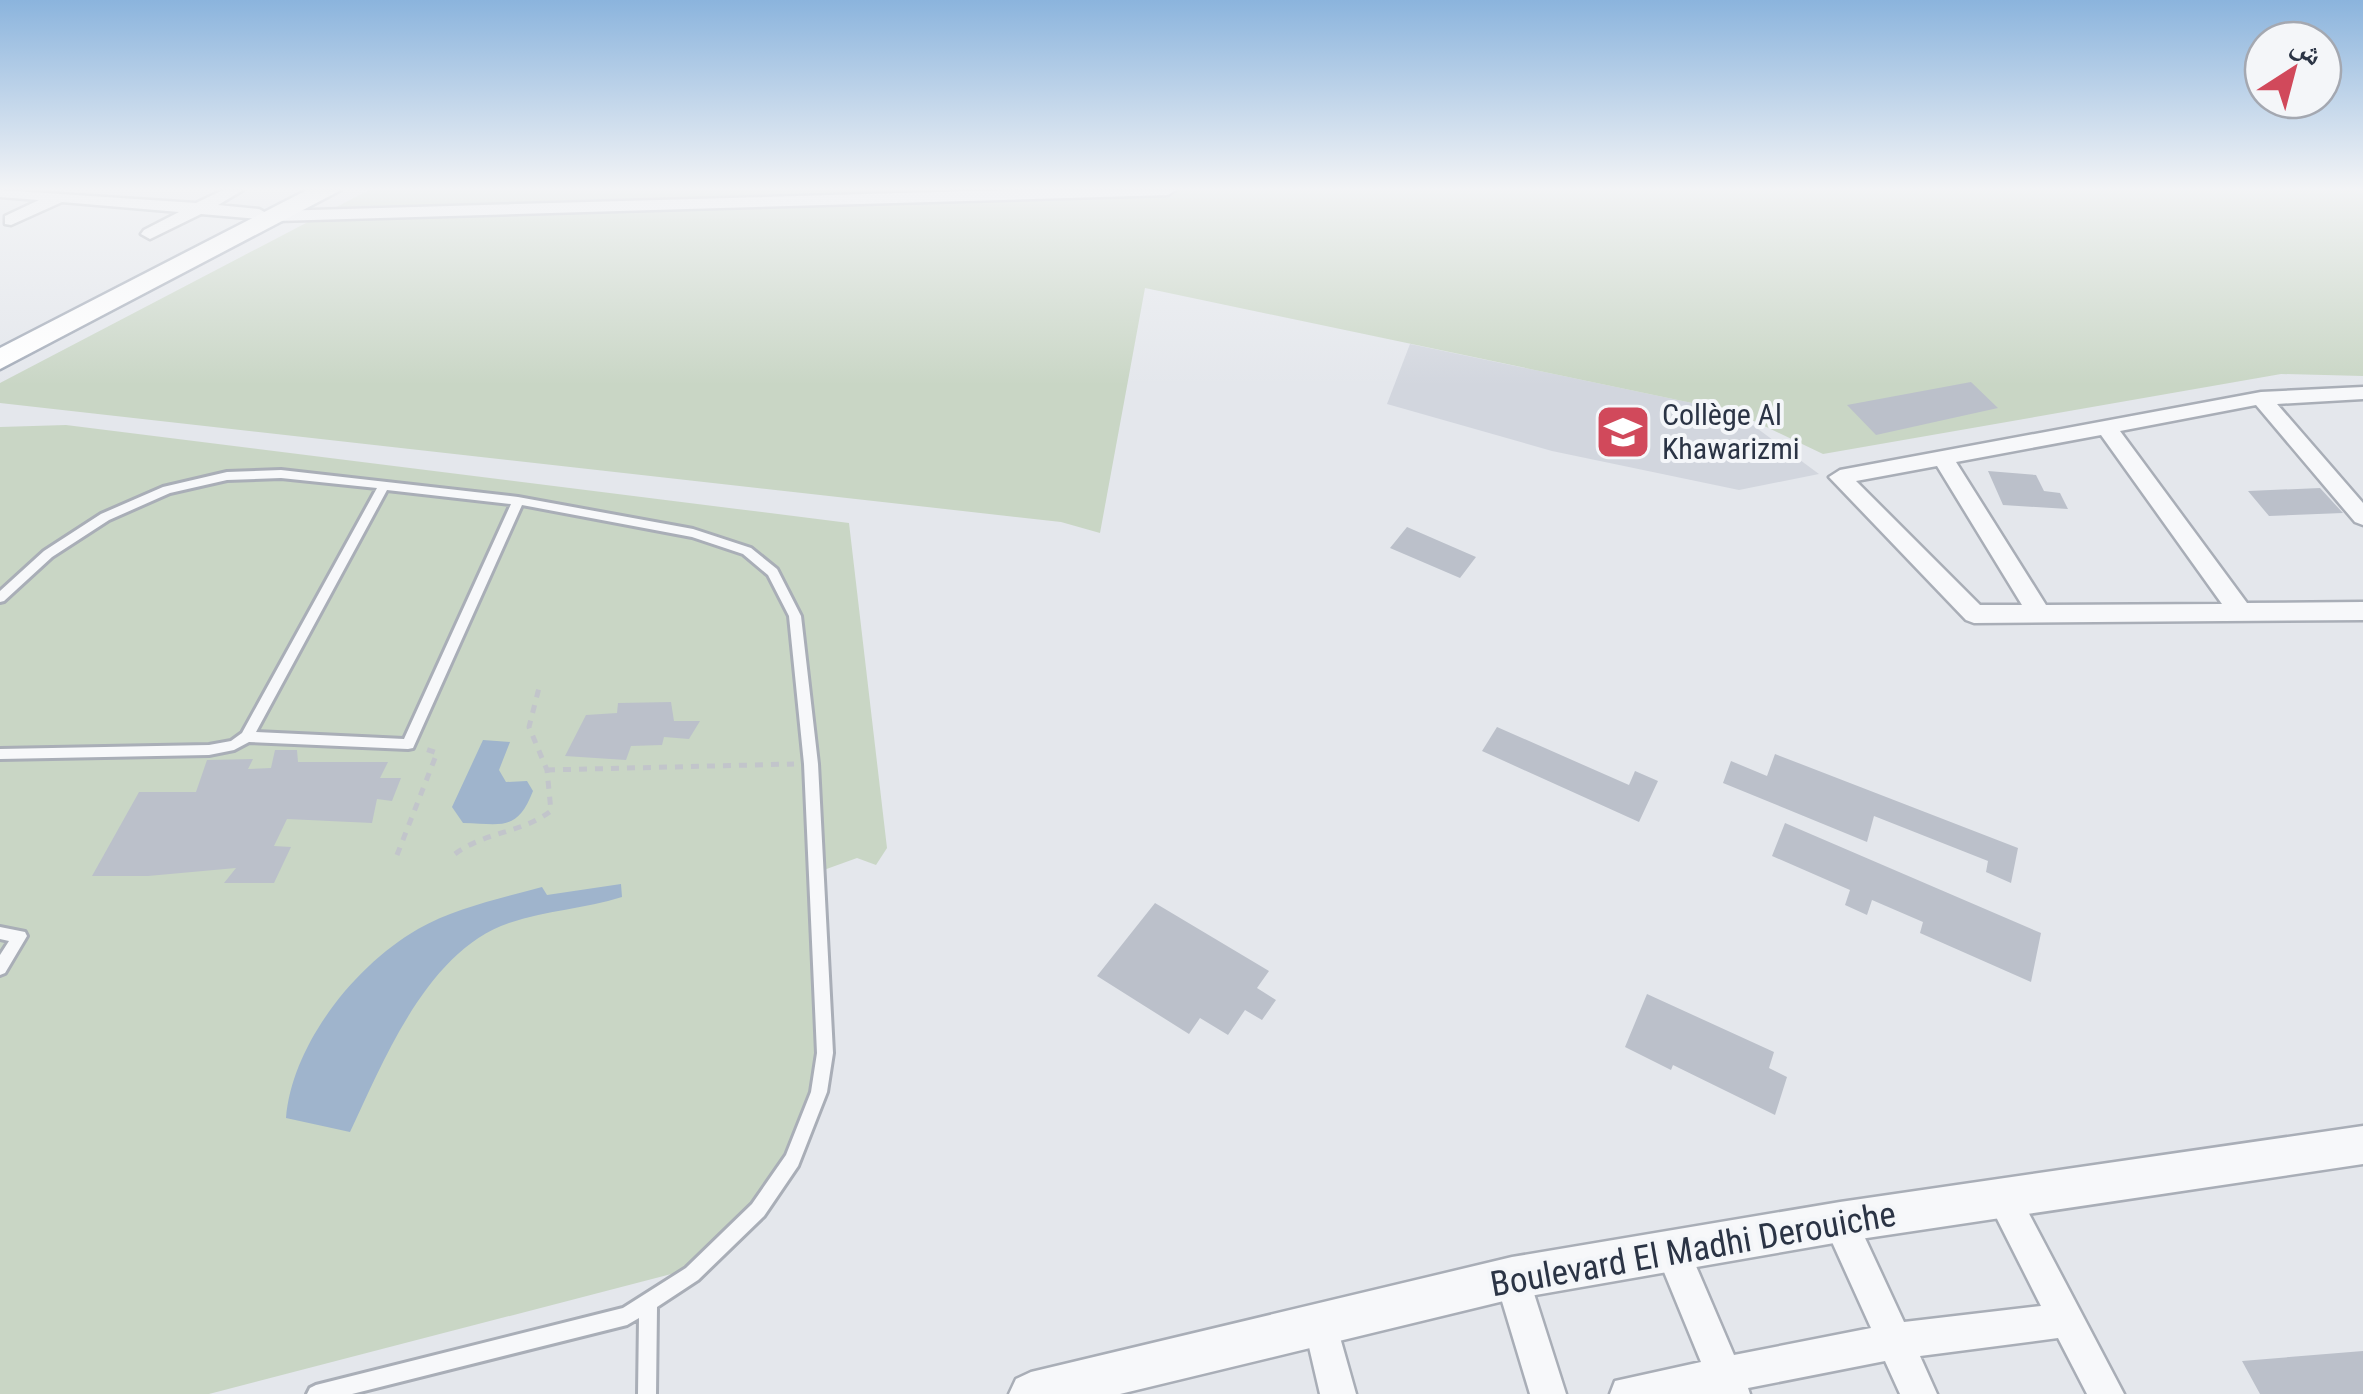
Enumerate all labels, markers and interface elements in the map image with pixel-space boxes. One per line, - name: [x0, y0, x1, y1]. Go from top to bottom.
- north arrow: [2243, 20, 2343, 120]
- text: ش: [2286, 28, 2329, 72]
- place label: Collège Al Khawarizmi: [1662, 397, 1800, 466]
- school or university icon: Collège Al Khawarizmi: [1593, 402, 1653, 462]
- street label: Boulevard El Madhi Derouiche: [1487, 1194, 1899, 1305]

